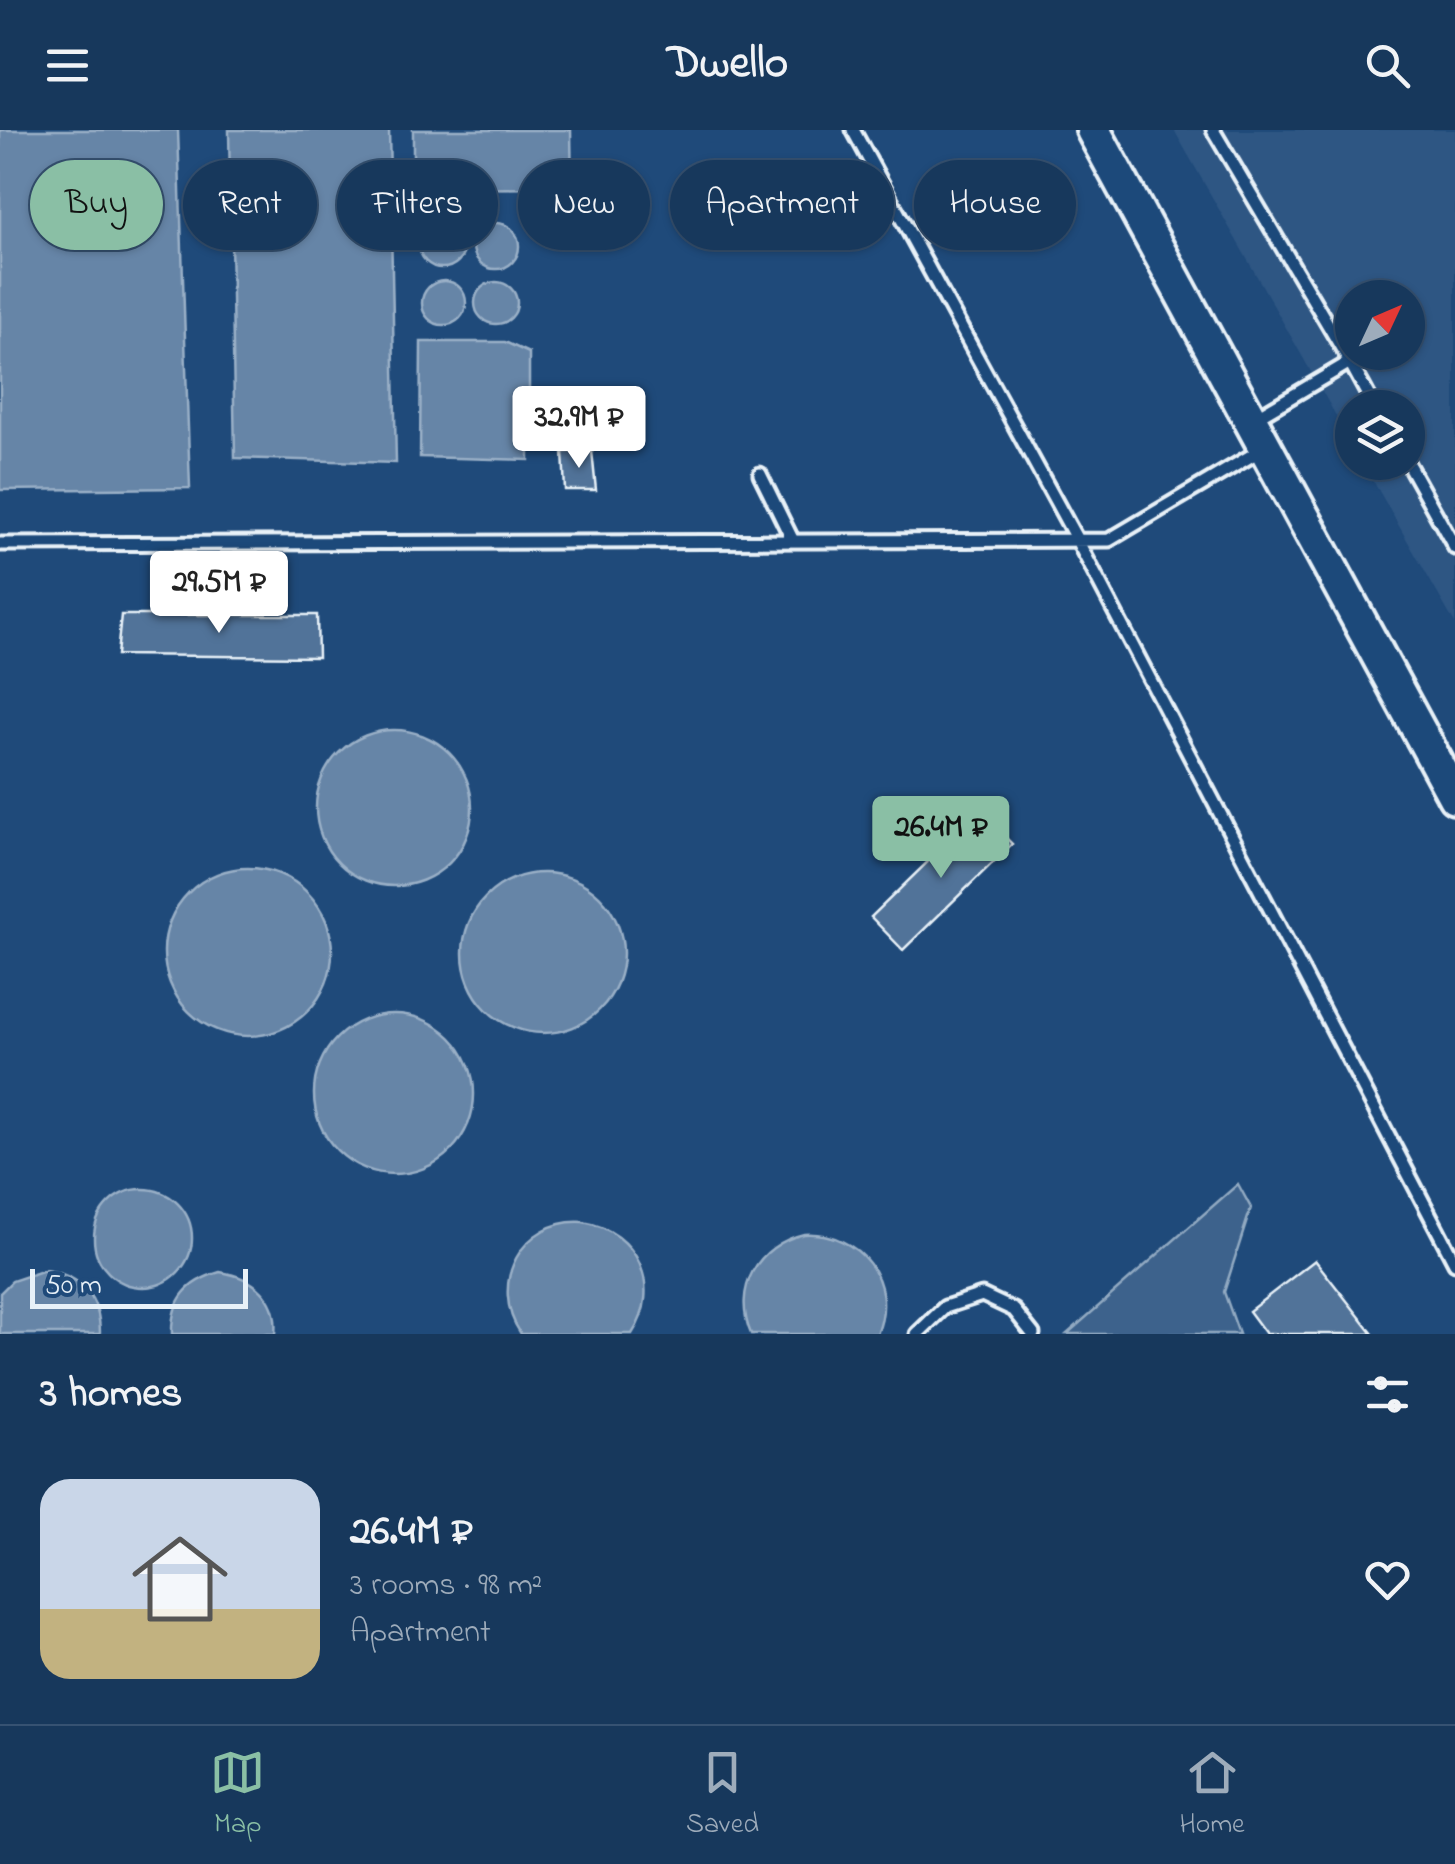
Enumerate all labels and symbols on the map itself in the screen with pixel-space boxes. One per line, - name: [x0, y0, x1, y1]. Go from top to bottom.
- north arrow: [1335, 280, 1425, 370]
- pin: 32.9M ₽: [487, 386, 671, 471]
- pin: 29.5M ₽: [127, 551, 311, 636]
- pin: 26.4M ₽: [849, 796, 1033, 881]
- scale bar: [30, 1264, 248, 1308]

